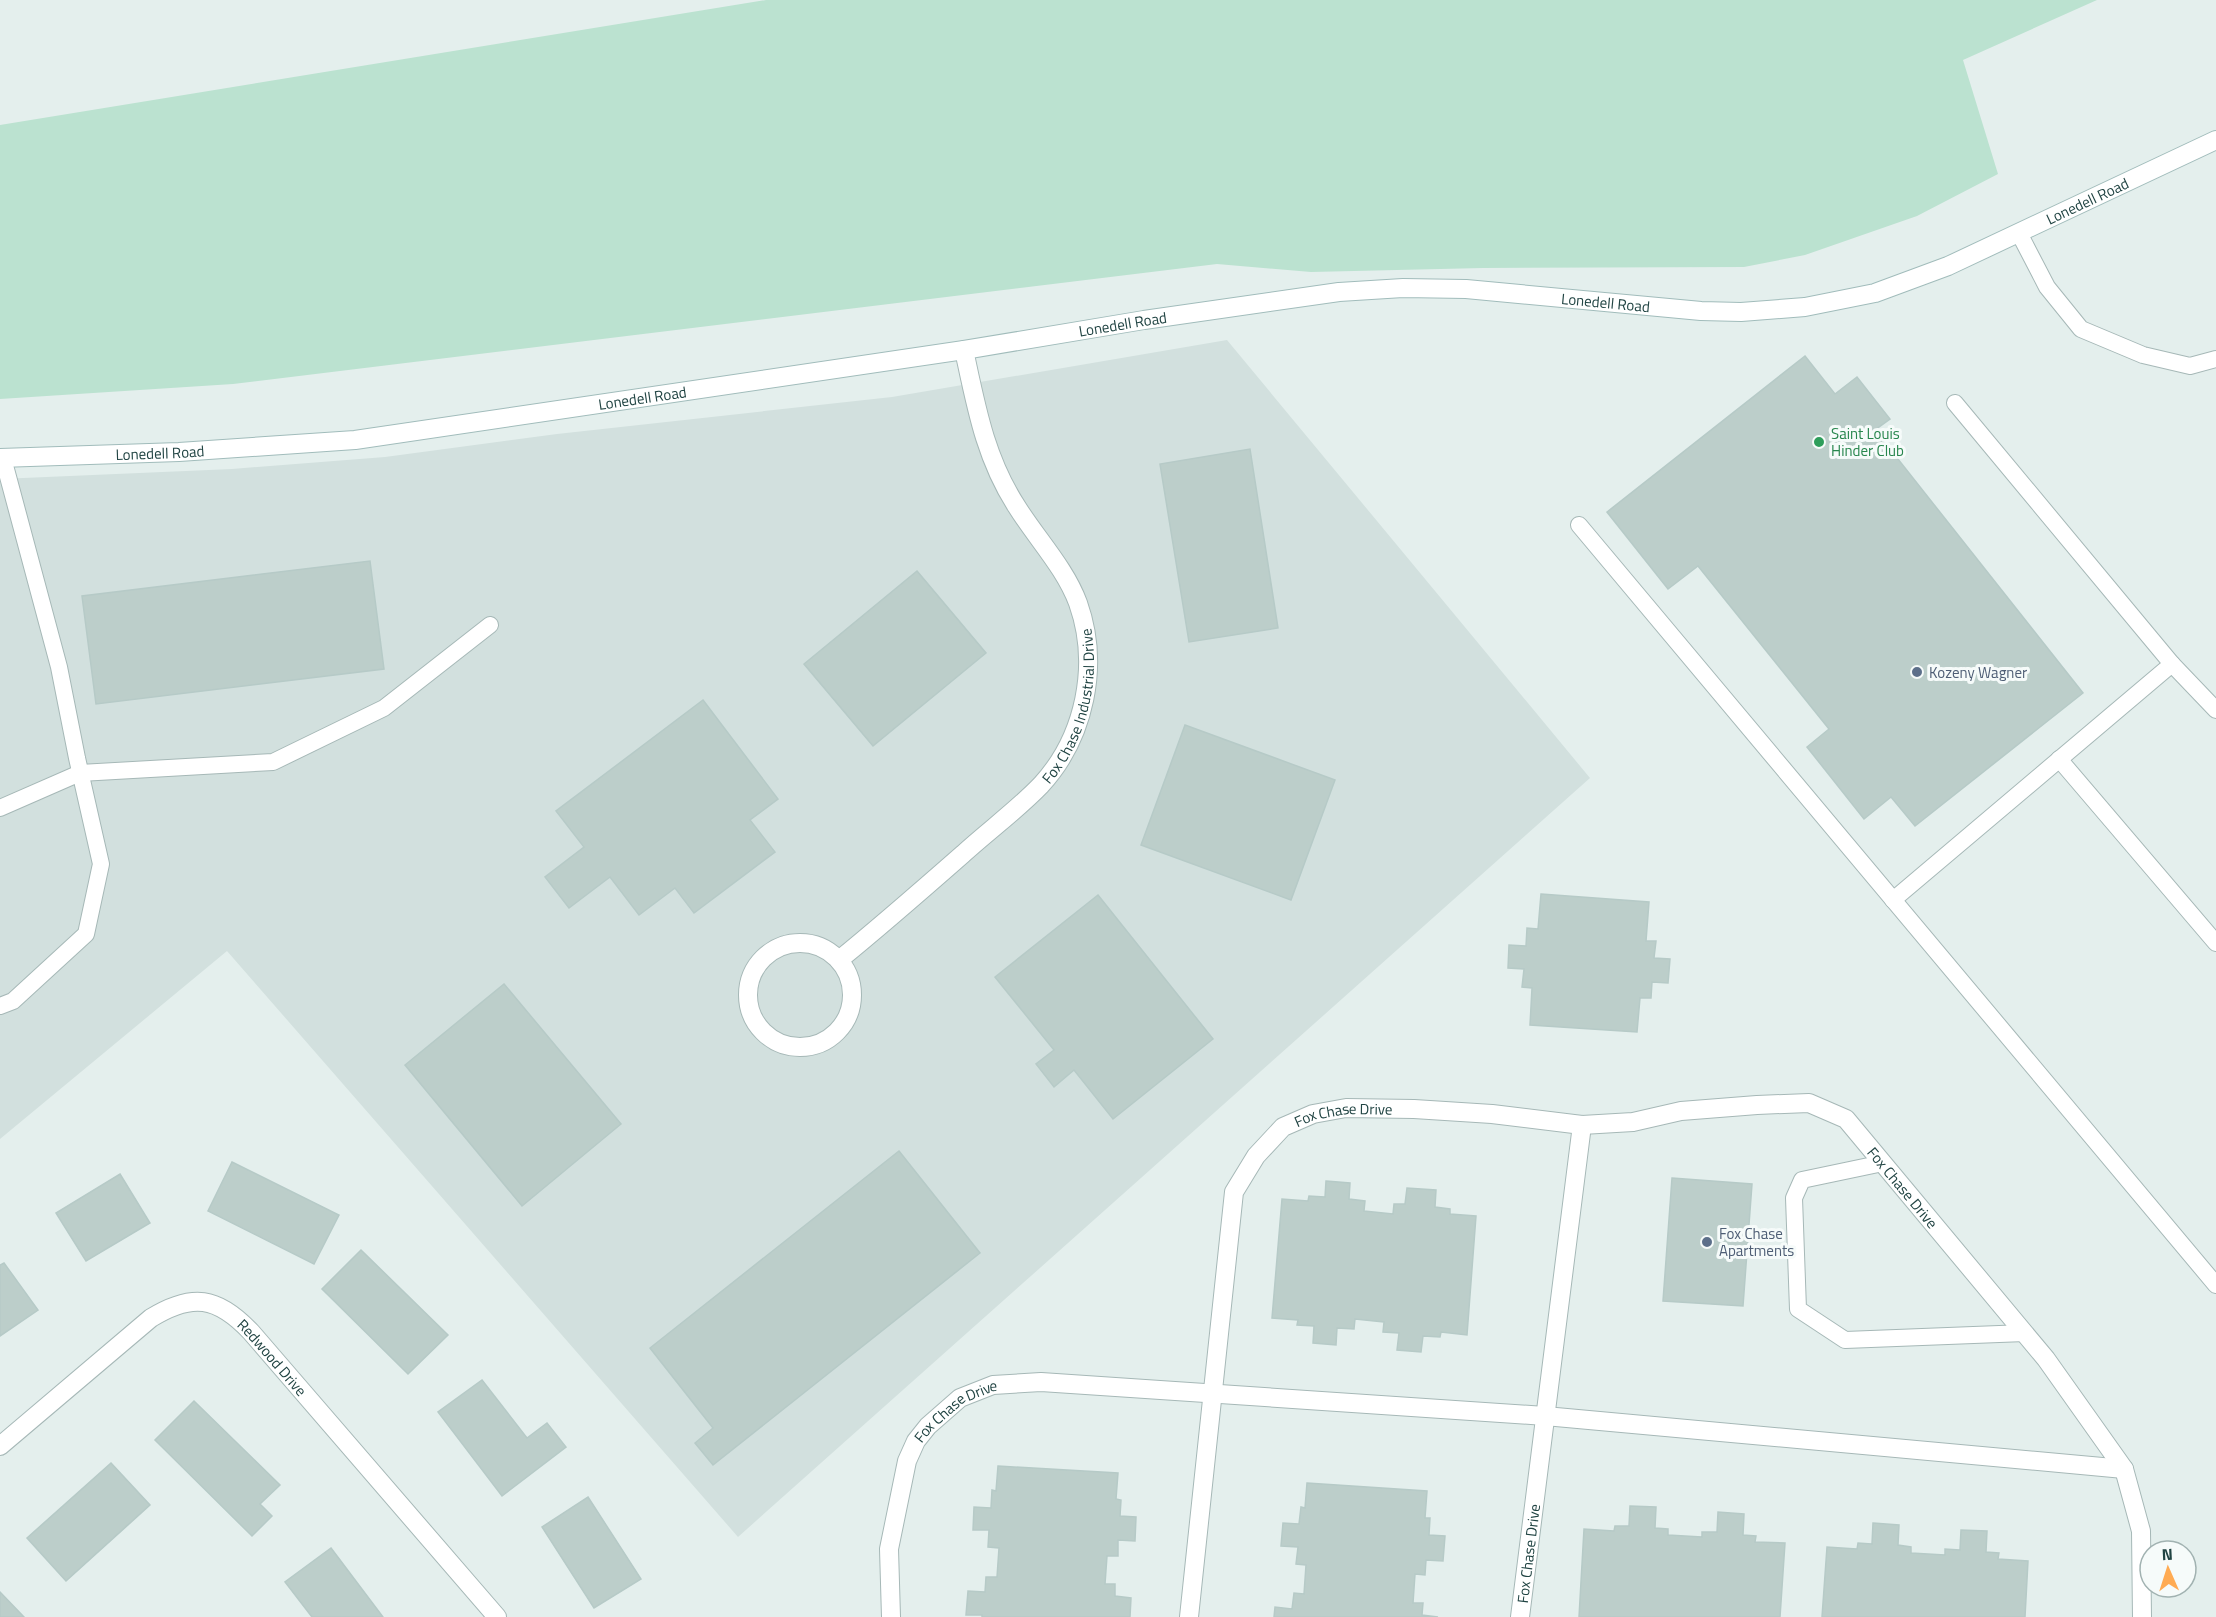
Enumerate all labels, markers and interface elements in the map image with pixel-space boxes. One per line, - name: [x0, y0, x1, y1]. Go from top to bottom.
- street label: Lonedell Road: [2042, 171, 2132, 230]
- street label: Lonedell Road: [1560, 286, 1651, 318]
- street label: Lonedell Road: [1077, 305, 1168, 342]
- street label: Lonedell Road: [597, 380, 688, 415]
- place label: Saint Louis Hinder Club: [1831, 422, 1904, 462]
- marker: Saint Louis Hinder Club: [1812, 435, 1826, 449]
- street label: Lonedell Road: [115, 439, 205, 466]
- street label: Fox Chase Industrial Drive: [1036, 627, 1100, 788]
- place label: Kozeny Wagner: [1929, 661, 2027, 684]
- marker: Kozeny Wagner: [1910, 665, 1924, 679]
- street label: Fox Chase Drive: [1290, 1096, 1393, 1132]
- street label: Fox Chase Drive: [1862, 1141, 1944, 1233]
- place label: Fox Chase Apartments: [1719, 1222, 1794, 1262]
- marker: Fox Chase Apartments: [1700, 1235, 1714, 1249]
- street label: Redwood Drive: [232, 1313, 313, 1401]
- street label: Fox Chase Drive: [908, 1373, 998, 1447]
- street label: Fox Chase Drive: [1510, 1502, 1546, 1605]
- north arrow: [2138, 1539, 2198, 1599]
- text: N: [2161, 1542, 2173, 1566]

